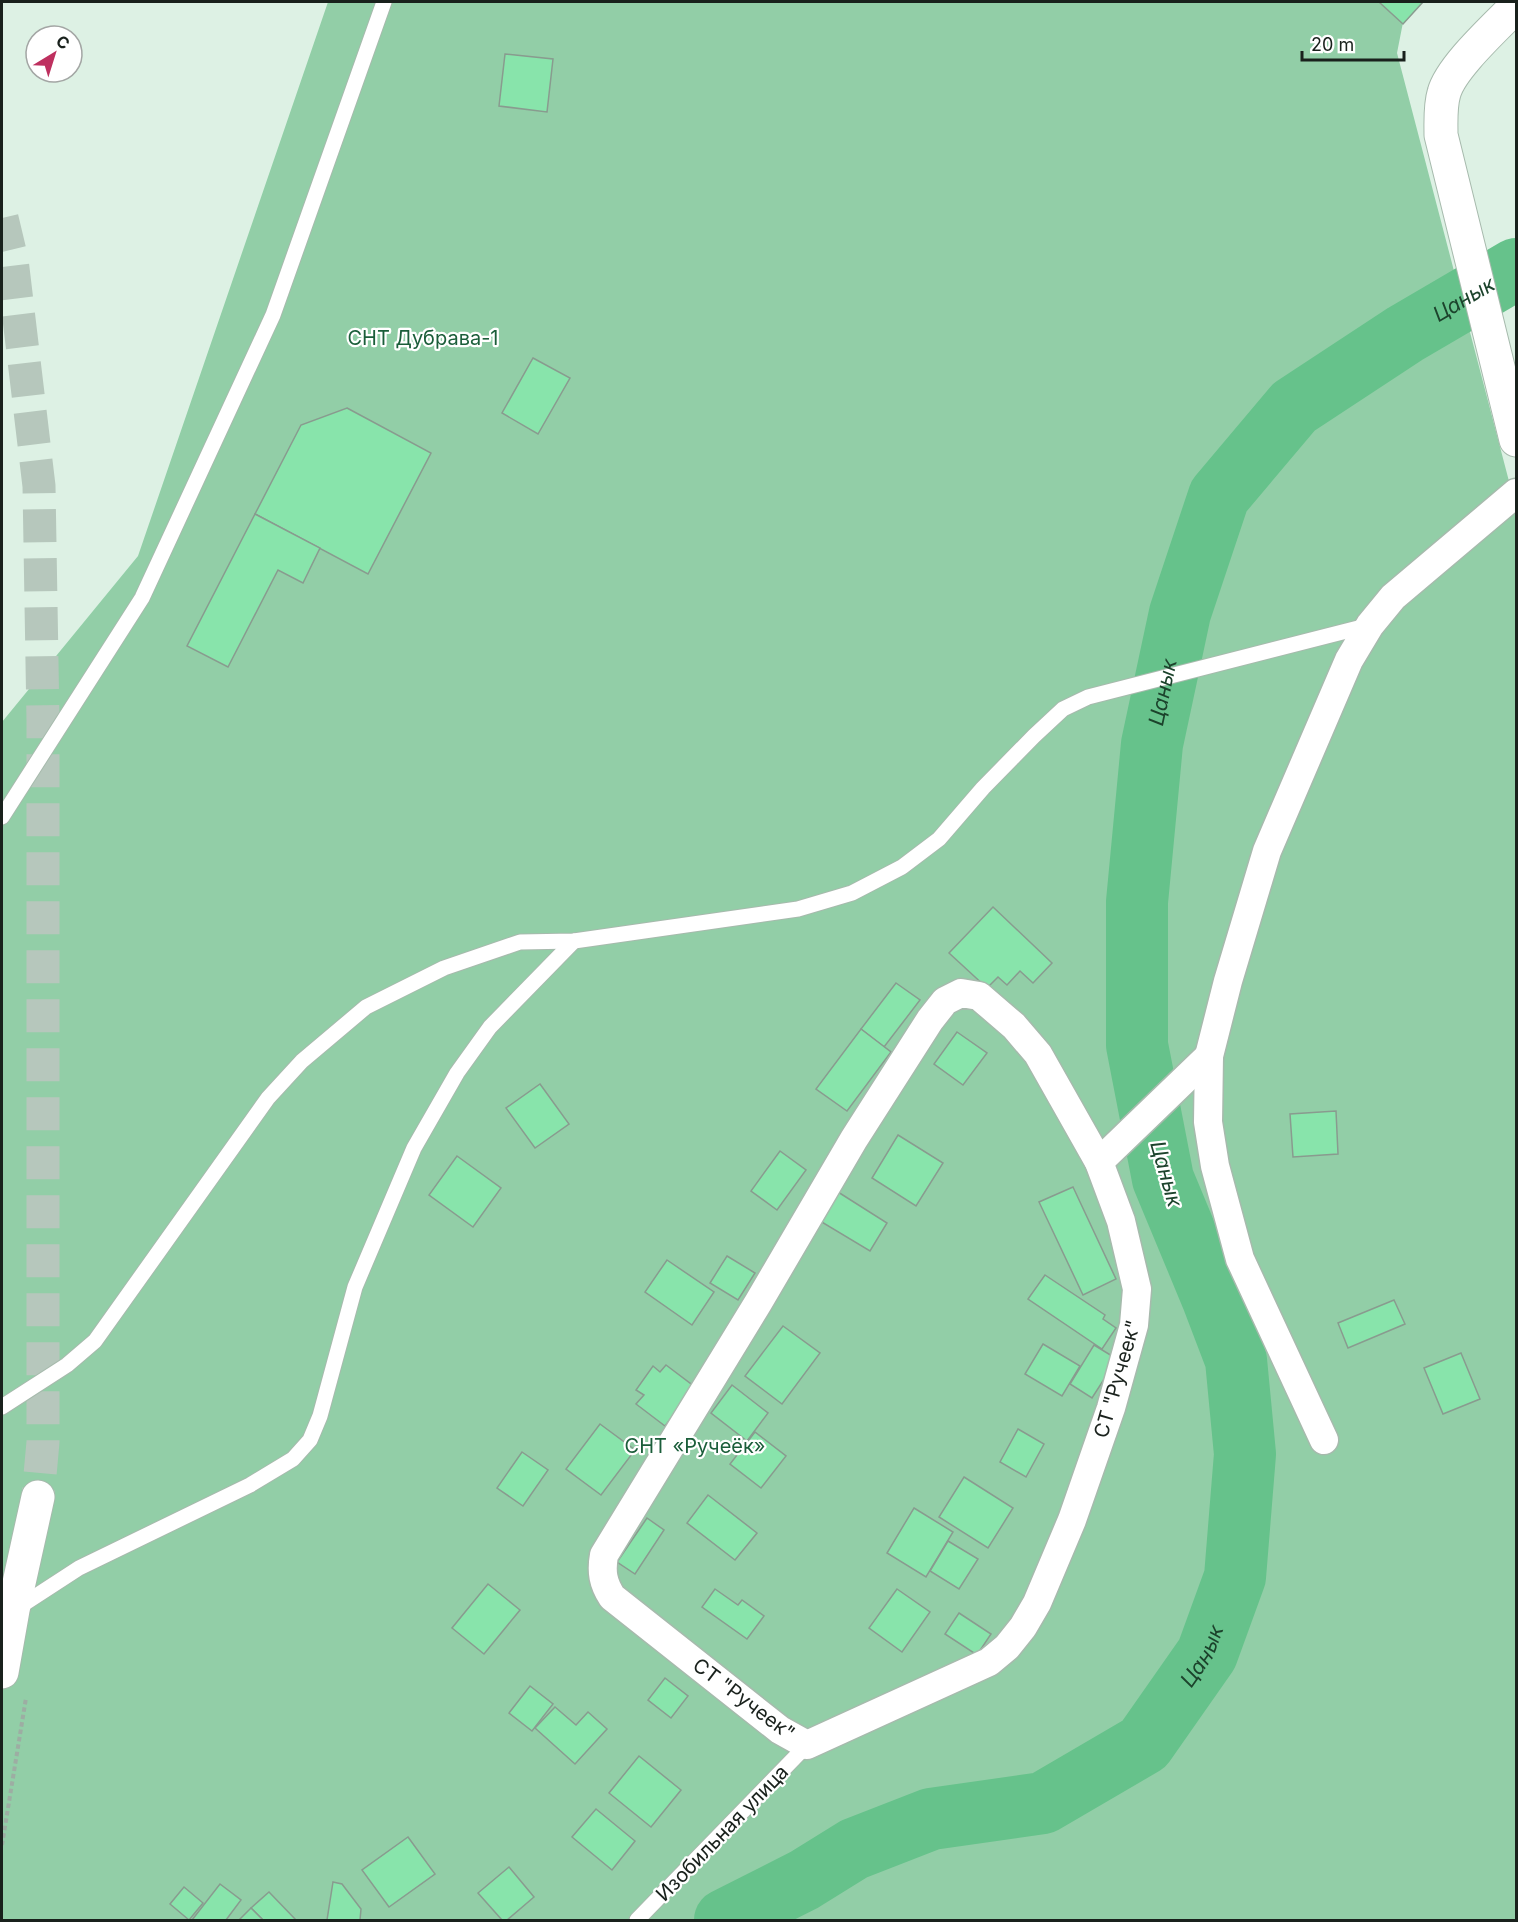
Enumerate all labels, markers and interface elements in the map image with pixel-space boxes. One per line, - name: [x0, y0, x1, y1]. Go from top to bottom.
- north arrow: [24, 24, 84, 84]
- scale bar: [1302, 24, 1404, 62]
- text: С: [52, 31, 74, 54]
- text: 20 m: [1311, 34, 1354, 55]
- water label: Цанык: [1428, 271, 1500, 327]
- park label: СНТ Дубрава-1: [347, 326, 499, 350]
- water label: Цанык: [1143, 656, 1182, 728]
- water label: Цанык: [1145, 1138, 1188, 1210]
- street label: СТ "Ручеек": [1089, 1317, 1145, 1441]
- park label: СНТ «Ручеёк»: [625, 1434, 765, 1458]
- water label: Цанык: [1175, 1621, 1229, 1692]
- street label: СТ "Ручеек": [688, 1653, 800, 1745]
- street label: Изобильная улица: [651, 1760, 793, 1906]

